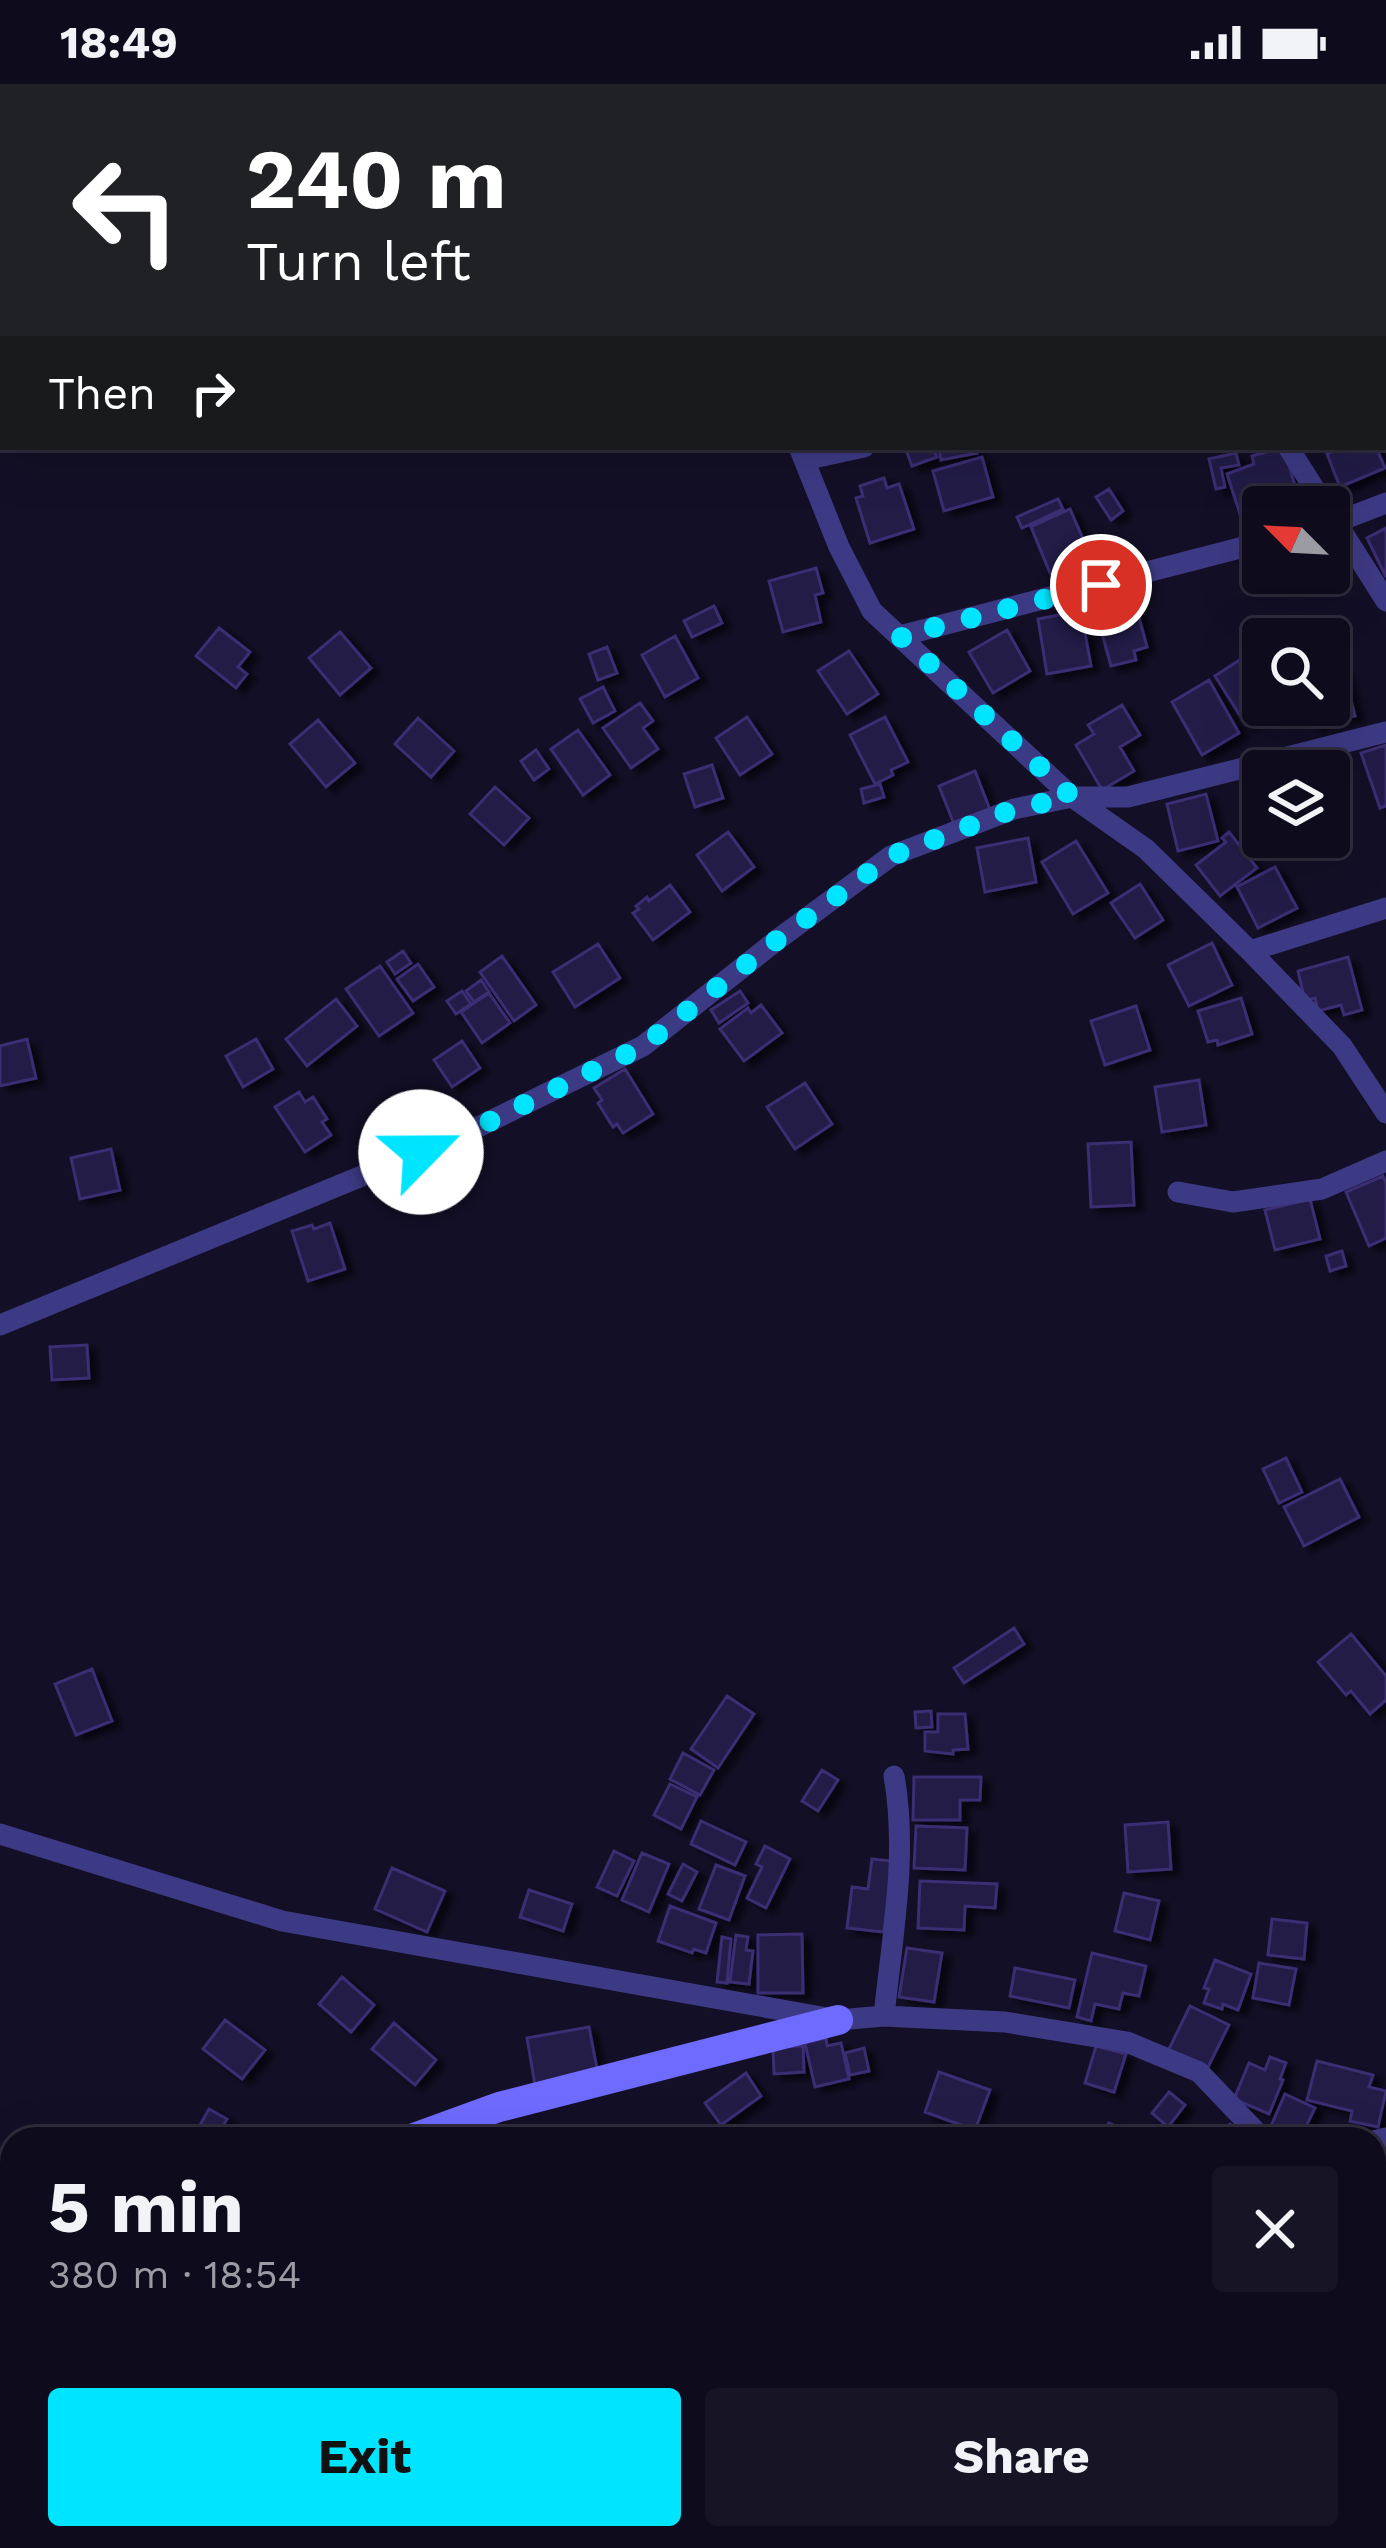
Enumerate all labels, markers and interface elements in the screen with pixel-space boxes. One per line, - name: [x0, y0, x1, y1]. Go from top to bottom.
- text: 18:49: [60, 16, 178, 69]
- text: 240 m: [246, 130, 507, 228]
- icon: left: [48, 132, 204, 288]
- text: Turn left: [246, 230, 471, 293]
- icon: right: [180, 360, 246, 426]
- text: Then: [48, 367, 156, 420]
- north arrow: [1242, 486, 1350, 594]
- map controls: [1242, 486, 1350, 858]
- pin: [1050, 534, 1152, 636]
- icon: arrive: [1068, 552, 1134, 618]
- button: search: [1242, 618, 1350, 726]
- button: layers: [1242, 750, 1350, 858]
- position arrow: [358, 1089, 484, 1215]
- text: 5 min: [48, 2165, 244, 2249]
- button: close: [1212, 2166, 1338, 2292]
- text: 380 m · 18:54: [48, 2252, 301, 2297]
- button: Exit: [48, 2388, 681, 2526]
- button: Share: [705, 2388, 1338, 2526]

